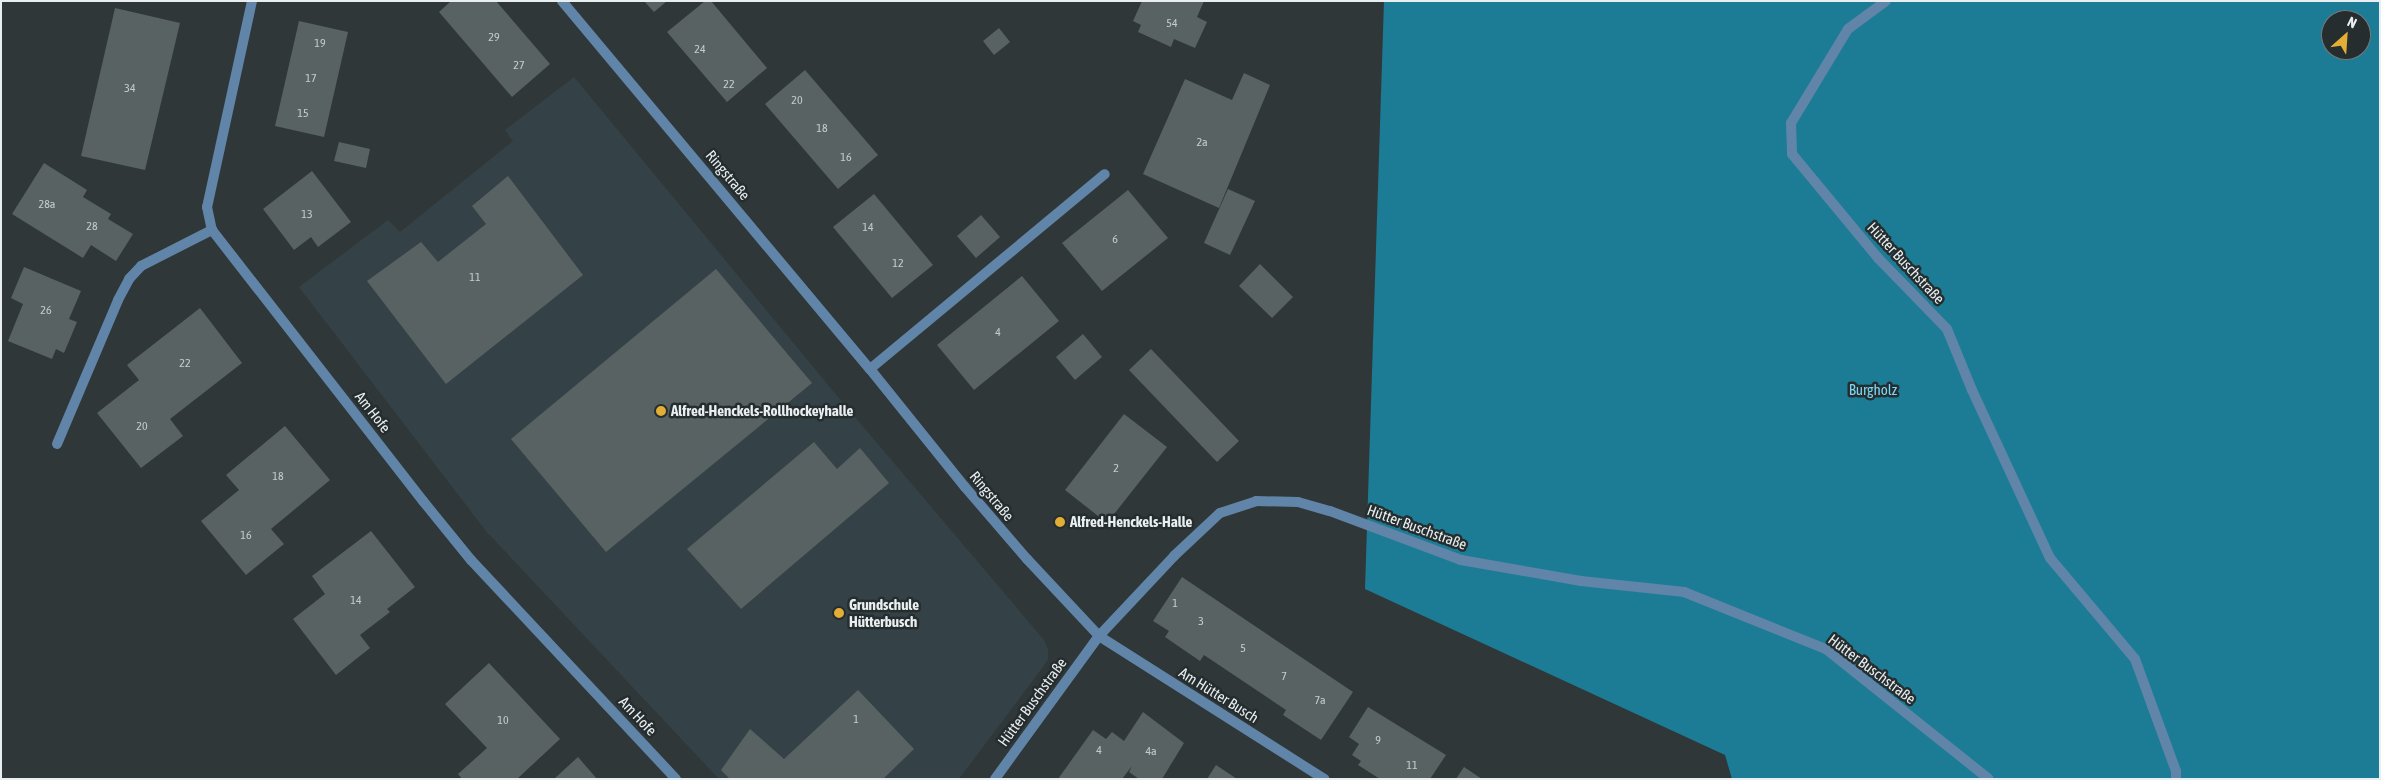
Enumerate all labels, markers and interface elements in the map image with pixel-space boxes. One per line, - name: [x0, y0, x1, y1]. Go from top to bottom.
- north arrow: [2321, 10, 2371, 60]
- text: N: [2345, 13, 2359, 31]
- house number: 54: [1166, 17, 1178, 31]
- house number: 29: [488, 31, 500, 45]
- house number: 19: [314, 37, 326, 51]
- house number: 24: [694, 43, 706, 57]
- house number: 27: [513, 59, 525, 73]
- house number: 17: [305, 72, 317, 86]
- house number: 22: [723, 78, 735, 92]
- house number: 34: [124, 82, 136, 96]
- house number: 20: [791, 94, 803, 108]
- house number: 15: [297, 107, 309, 121]
- house number: 18: [816, 122, 828, 136]
- house number: 2a: [1196, 136, 1208, 150]
- street label: Ringstraße: [702, 147, 754, 203]
- house number: 16: [840, 151, 852, 165]
- house number: 28a: [39, 198, 55, 212]
- house number: 13: [301, 208, 313, 222]
- street label: Hütter Buschstraße: [1864, 219, 1948, 307]
- house number: 28: [86, 220, 98, 234]
- house number: 14: [862, 221, 874, 235]
- house number: 6: [1112, 233, 1118, 247]
- house number: 12: [892, 257, 904, 271]
- house number: 11: [469, 271, 481, 285]
- house number: 26: [40, 304, 52, 318]
- house number: 4: [995, 326, 1001, 340]
- house number: 22: [179, 357, 191, 371]
- park label: Burgholz: [1849, 381, 1897, 399]
- street label: Am Hofe: [351, 388, 395, 436]
- place label: Alfred-Henckels-Rollhockeyhalle: [671, 402, 853, 420]
- marker: Alfred-Henckels-Rollhockeyhalle: [655, 405, 667, 417]
- house number: 20: [136, 420, 148, 434]
- house number: 2: [1113, 462, 1119, 476]
- street label: Ringstraße: [966, 468, 1018, 524]
- house number: 18: [272, 470, 284, 484]
- street label: Hütter Buschstraße: [1365, 501, 1469, 553]
- place label: Alfred-Henckels-Halle: [1070, 513, 1192, 531]
- marker: Alfred-Henckels-Halle: [1054, 516, 1066, 528]
- house number: 16: [240, 529, 252, 543]
- house number: 14: [350, 594, 362, 608]
- place label: Grundschule Hütterbusch: [849, 595, 919, 630]
- house number: 1: [1172, 597, 1178, 611]
- marker: Grundschule Hütterbusch: [833, 607, 845, 619]
- house number: 3: [1198, 615, 1204, 629]
- street label: Hütter Buschstraße: [1825, 630, 1919, 708]
- house number: 5: [1240, 642, 1246, 656]
- street label: Hütter Buschstraße: [994, 654, 1070, 750]
- street label: Am Hütter Busch: [1176, 663, 1262, 727]
- house number: 7: [1281, 670, 1287, 684]
- street label: Am Hofe: [615, 693, 661, 739]
- house number: 7a: [1314, 694, 1326, 708]
- house number: 1: [853, 713, 859, 727]
- house number: 10: [497, 714, 509, 728]
- house number: 9: [1375, 734, 1381, 748]
- house number: 4: [1096, 744, 1102, 758]
- house number: 4a: [1145, 745, 1157, 759]
- house number: 11: [1406, 759, 1418, 773]

